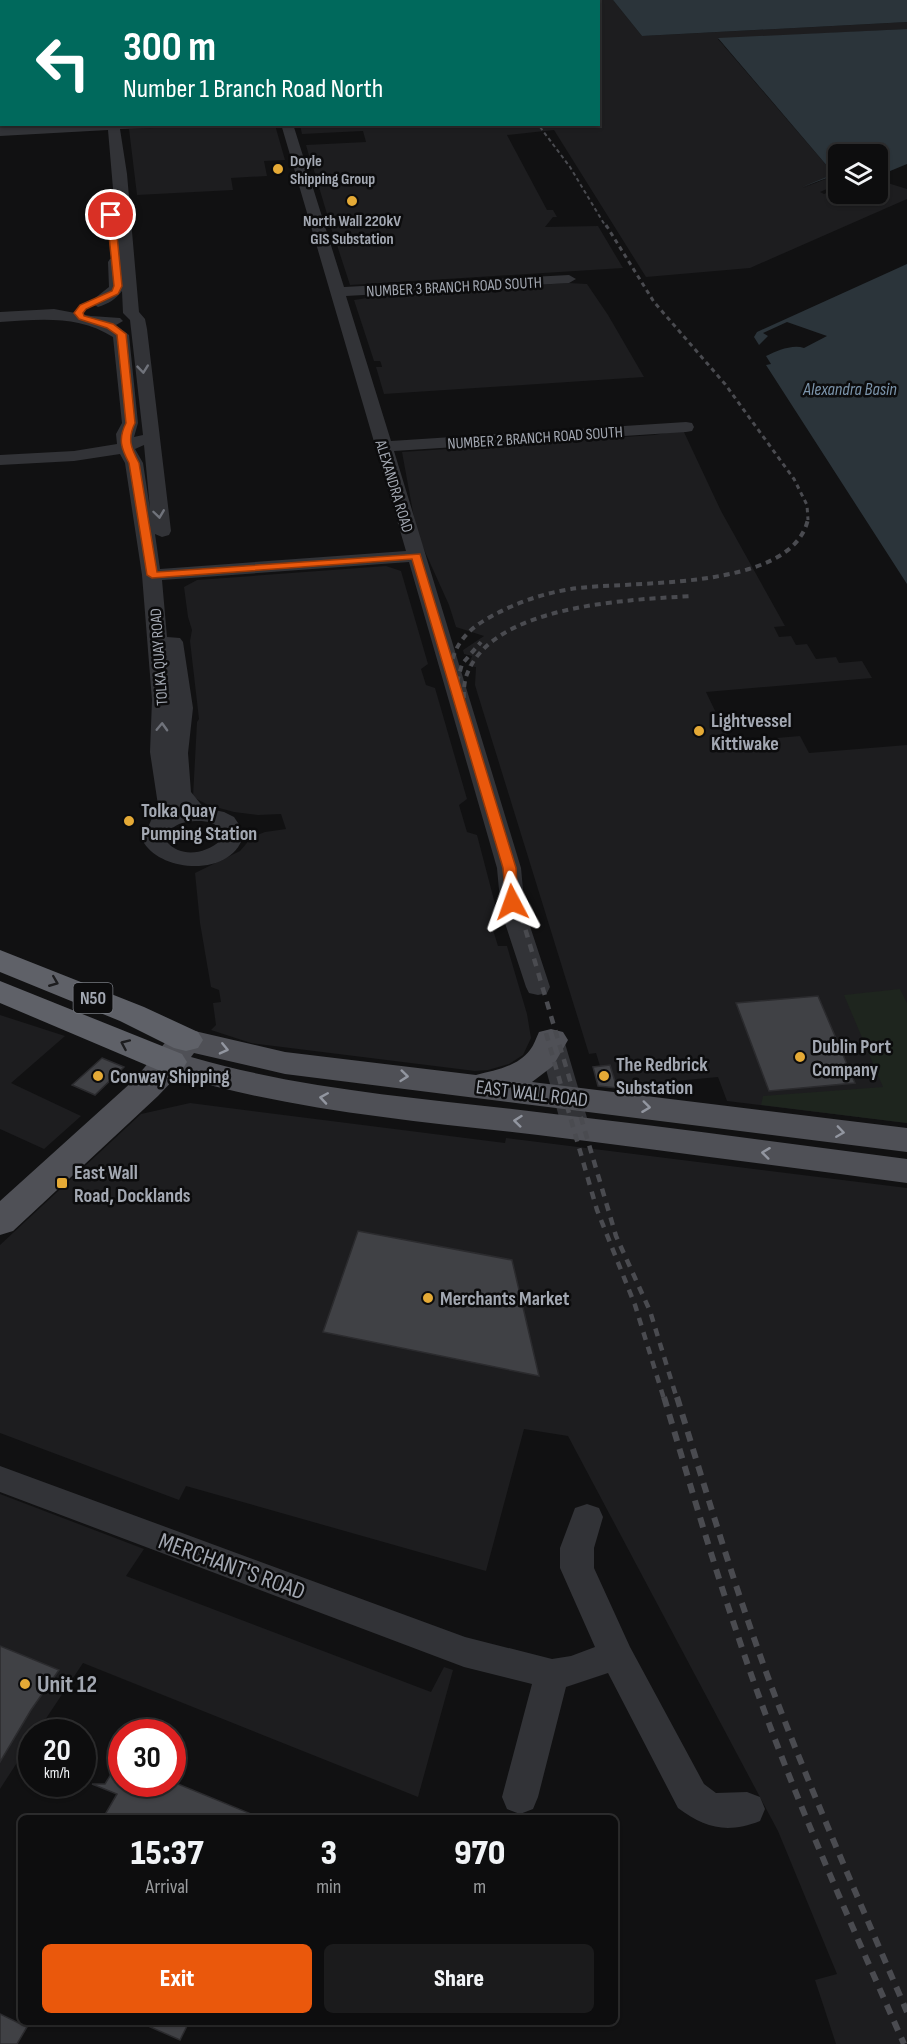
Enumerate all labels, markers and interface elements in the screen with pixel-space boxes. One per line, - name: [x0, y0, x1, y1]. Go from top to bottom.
- text: 300 m: [123, 22, 216, 73]
- icon: left: [24, 24, 102, 102]
- text: Number 1 Branch Road North: [123, 73, 383, 105]
- map controls: [828, 144, 888, 204]
- button: layers: [828, 144, 888, 204]
- place label: Doyle Shipping Group: [290, 152, 375, 189]
- marker: Doyle Shipping Group: [271, 162, 285, 176]
- pin: [85, 189, 136, 240]
- marker: North Wall 220kV GIS Substation: [345, 194, 359, 208]
- icon: arrive: [94, 198, 127, 231]
- place label: North Wall 220kV GIS Substation: [303, 212, 401, 249]
- street label: NUMBER 3 BRANCH ROAD SOUTH: [366, 273, 542, 302]
- one-way arrow: [136, 365, 149, 374]
- water label: Alexandra Basin: [802, 379, 897, 400]
- street label: NUMBER 2 BRANCH ROAD SOUTH: [447, 423, 623, 454]
- street label: ALEXANDRA ROAD: [370, 437, 417, 535]
- one-way arrow: [153, 509, 165, 518]
- street label: TOLKA QUAY ROAD: [147, 607, 172, 706]
- place label: Lightvessel Kittiwake: [711, 709, 792, 756]
- one-way arrow: [155, 722, 168, 731]
- marker: Lightvessel Kittiwake: [692, 724, 706, 738]
- place label: Tolka Quay Pumping Station: [141, 799, 257, 846]
- marker: Tolka Quay Pumping Station: [122, 814, 136, 828]
- position arrow: [480, 870, 544, 934]
- one-way arrow: [48, 975, 59, 987]
- road number: N50: [74, 983, 112, 1013]
- place label: Dublin Port Company: [812, 1035, 891, 1082]
- one-way arrow: [121, 1040, 132, 1052]
- one-way arrow: [219, 1042, 229, 1055]
- marker: Dublin Port Company: [793, 1050, 807, 1064]
- place label: The Redbrick Substation: [616, 1053, 708, 1100]
- place label: Conway Shipping: [110, 1065, 230, 1089]
- marker: Conway Shipping: [91, 1069, 105, 1083]
- marker: The Redbrick Substation: [597, 1069, 611, 1083]
- one-way arrow: [399, 1070, 408, 1082]
- street label: EAST WALL ROAD: [474, 1075, 589, 1113]
- one-way arrow: [320, 1092, 330, 1105]
- one-way arrow: [642, 1101, 651, 1113]
- one-way arrow: [513, 1115, 522, 1128]
- one-way arrow: [835, 1126, 844, 1138]
- one-way arrow: [761, 1147, 770, 1159]
- place label: East Wall Road, Docklands: [74, 1161, 191, 1208]
- marker: East Wall Road, Docklands: [55, 1176, 69, 1190]
- place label: Merchants Market: [440, 1287, 570, 1311]
- marker: Merchants Market: [421, 1291, 435, 1305]
- street label: MERCHANT'S ROAD: [155, 1527, 309, 1606]
- place label: Unit 12: [37, 1670, 97, 1699]
- marker: Unit 12: [18, 1677, 32, 1691]
- speed limit sign: 30: [108, 1719, 186, 1797]
- text: 20: [43, 1733, 71, 1769]
- text: km/h: [44, 1764, 70, 1783]
- text: 15:37: [131, 1832, 203, 1875]
- text: 3: [320, 1832, 337, 1875]
- text: 970: [454, 1832, 505, 1875]
- text: Arrival: [146, 1875, 189, 1899]
- text: min: [316, 1875, 341, 1899]
- text: m: [473, 1875, 486, 1899]
- button: Exit: [42, 1944, 312, 2013]
- button: Share: [324, 1944, 594, 2013]

